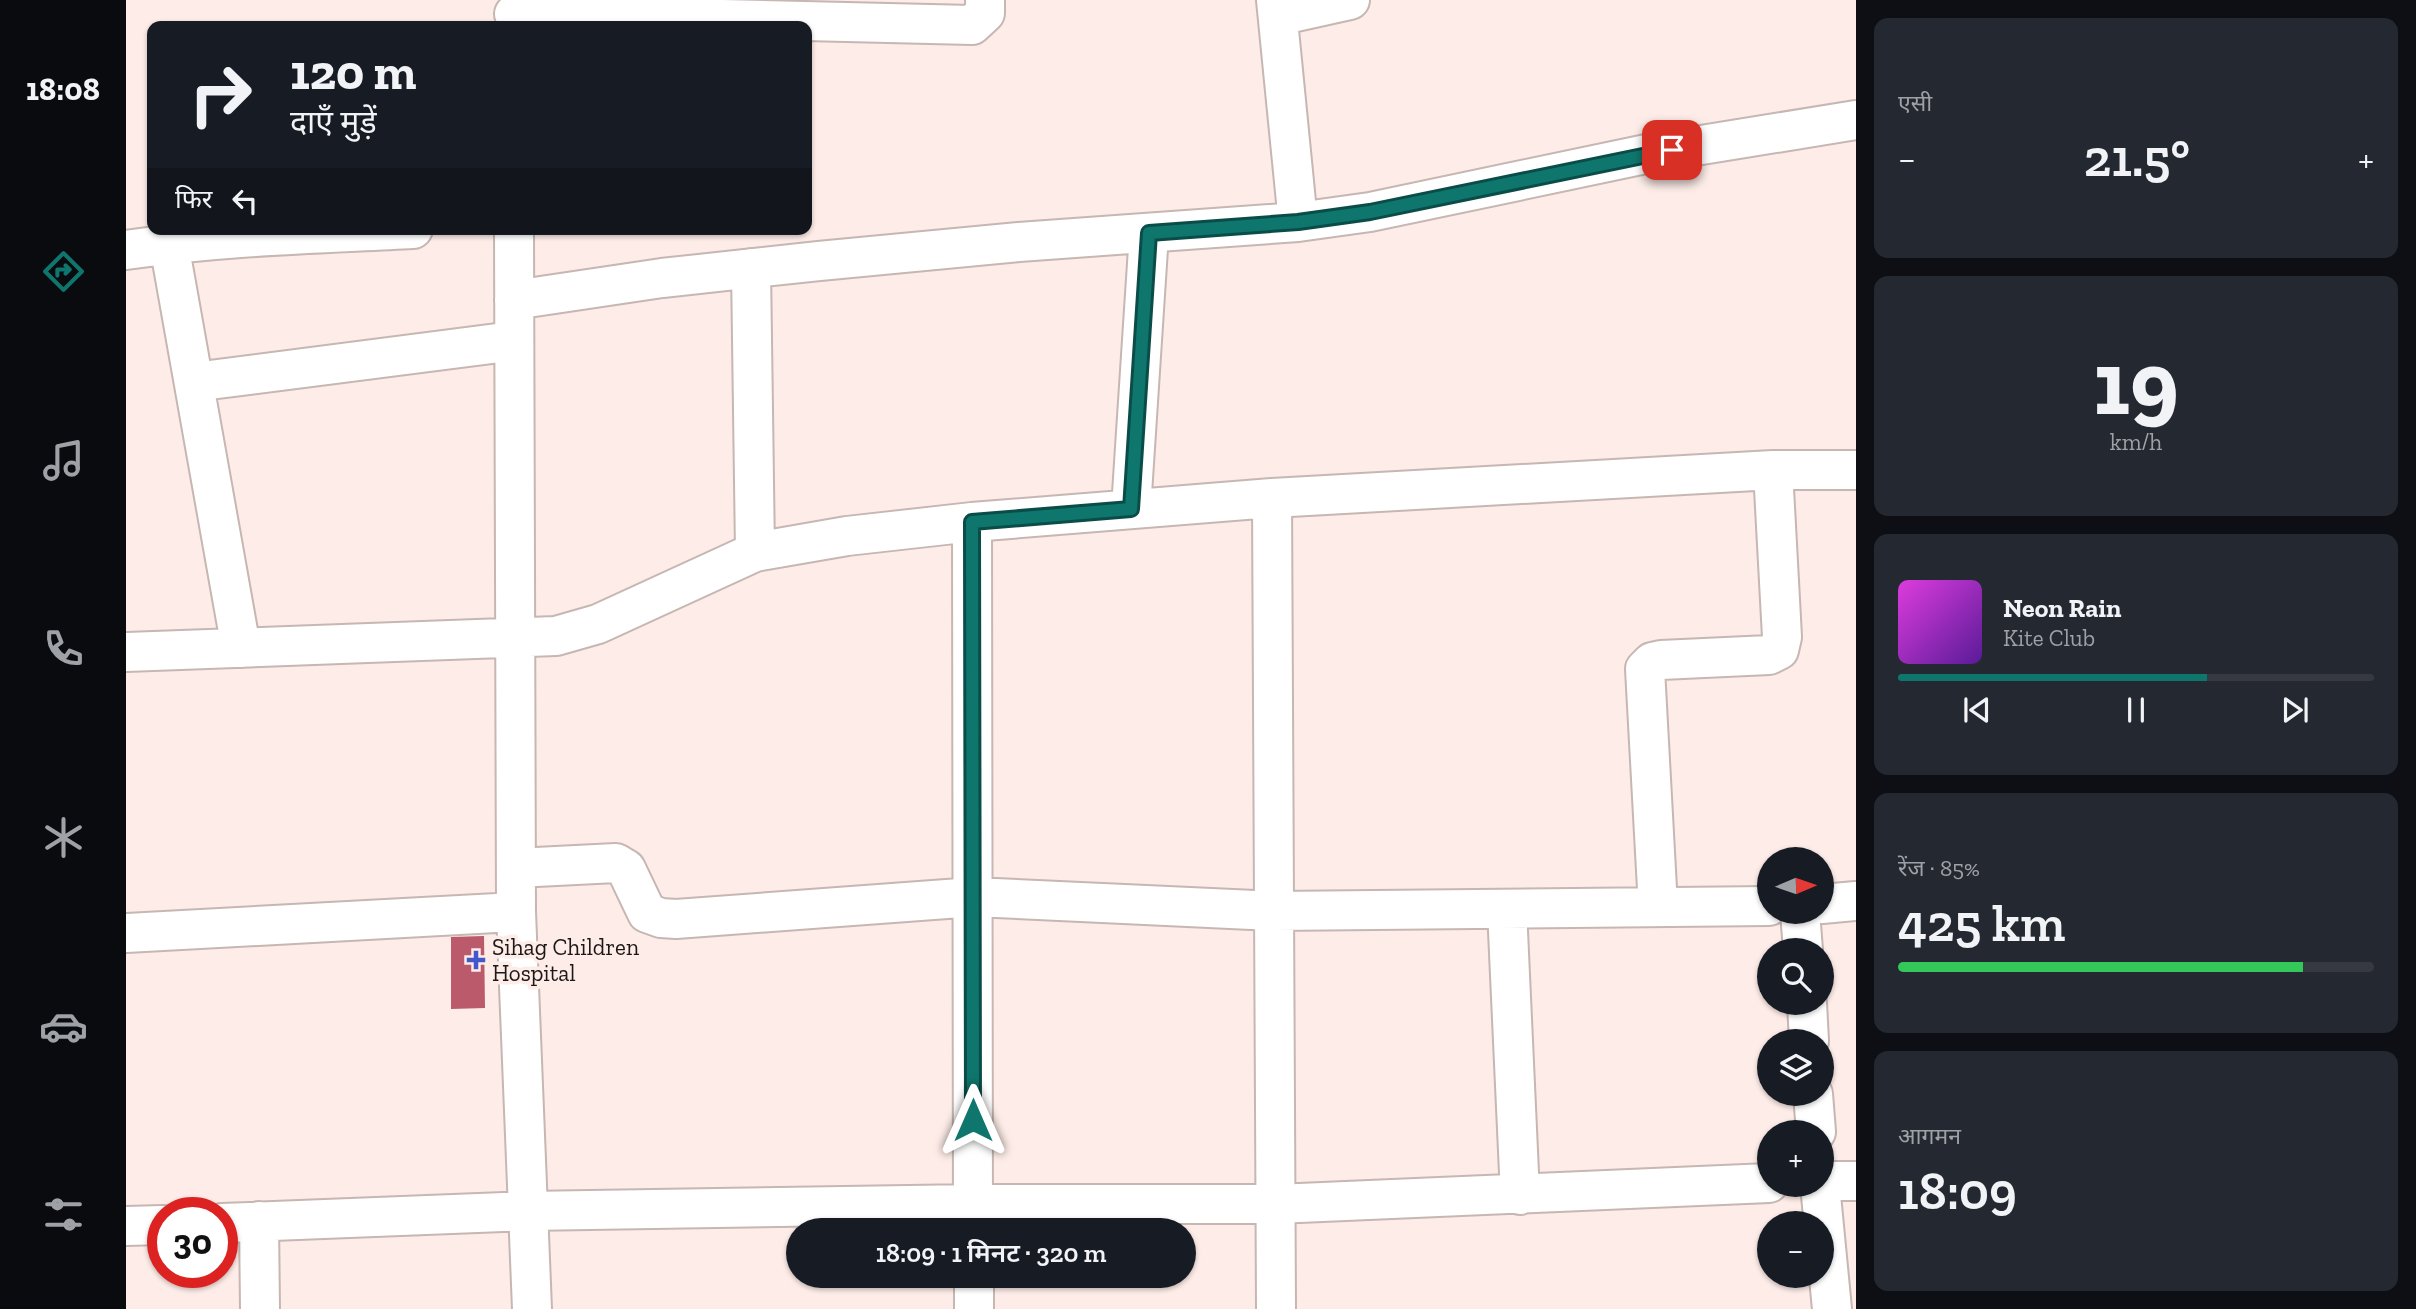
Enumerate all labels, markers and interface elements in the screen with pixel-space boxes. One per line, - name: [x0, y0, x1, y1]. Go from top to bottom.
- text: 120 m: [290, 43, 416, 102]
- icon: right: [175, 49, 266, 140]
- text: 18:08: [26, 70, 100, 108]
- text: एसी: [1898, 89, 1932, 117]
- text: दाएँ मुड़ें: [290, 103, 377, 141]
- pin: [1642, 120, 1702, 180]
- text: 21.5°: [2084, 127, 2190, 189]
- icon: arrive: [1653, 131, 1691, 169]
- text: −: [1898, 136, 1916, 182]
- text: +: [2358, 136, 2374, 182]
- icon: left: [226, 182, 264, 220]
- text: फिर: [175, 183, 212, 215]
- icon: directions: [39, 247, 88, 296]
- text: 19: [2093, 328, 2179, 437]
- text: km/h: [2110, 428, 2162, 456]
- icon: music: [39, 436, 88, 485]
- text: Neon Rain: [2003, 592, 2121, 624]
- icon: phone: [39, 624, 88, 673]
- text: Kite Club: [2003, 624, 2095, 652]
- icon: previous: [1958, 691, 1996, 729]
- icon: pause: [2117, 691, 2155, 729]
- icon: next: [2276, 691, 2314, 729]
- icon: climate: [39, 813, 88, 862]
- north arrow: [1757, 847, 1834, 924]
- map controls: [1757, 847, 1834, 1288]
- text: रेंज · 85%: [1898, 854, 1980, 882]
- text: 425 km: [1898, 892, 2065, 954]
- place label: Sihag Children Hospital: [492, 933, 639, 987]
- button: search: [1757, 938, 1834, 1015]
- marker: Sihag Children Hospital: [466, 950, 486, 970]
- icon: car: [39, 1002, 88, 1051]
- button: layers: [1757, 1029, 1834, 1106]
- position arrow: [936, 1083, 1010, 1157]
- button: +: [1757, 1120, 1834, 1197]
- text: आगमन: [1898, 1122, 1961, 1150]
- text: 18:09: [1898, 1160, 2017, 1222]
- icon: filters: [39, 1190, 88, 1239]
- speed limit sign: 30: [147, 1197, 238, 1288]
- button: −: [1757, 1211, 1834, 1288]
- text: 18:09 · 1 मिनट · 320 m: [876, 1237, 1106, 1269]

